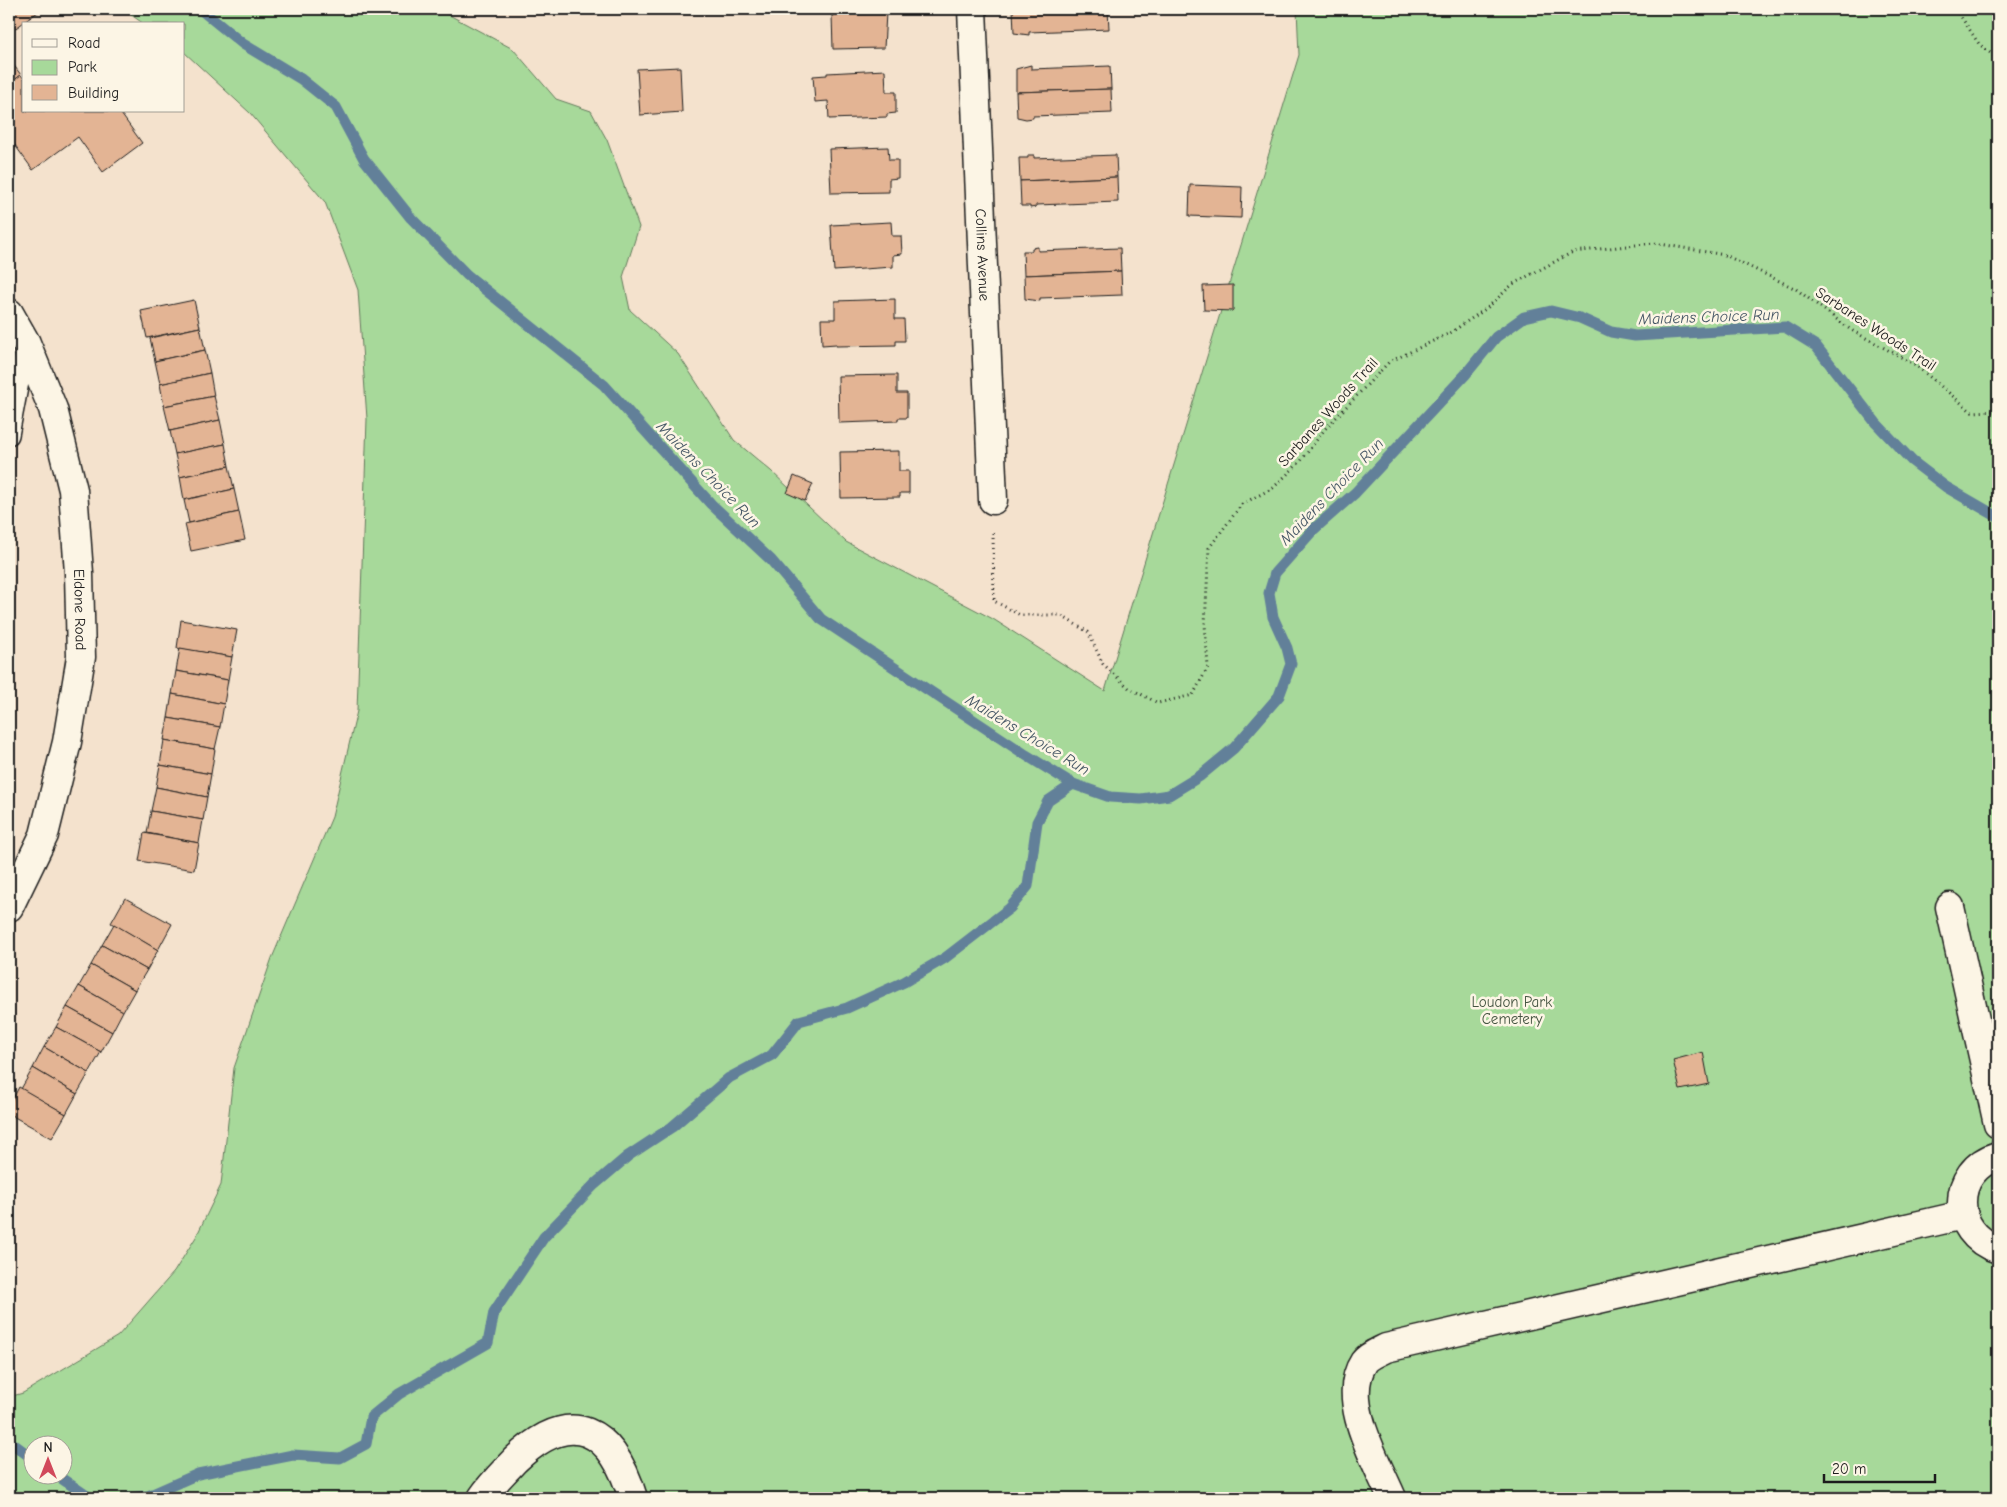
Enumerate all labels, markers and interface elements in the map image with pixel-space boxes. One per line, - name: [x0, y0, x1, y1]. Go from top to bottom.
- legend: [22, 22, 185, 112]
- text: Road: [68, 34, 100, 52]
- text: Park: [68, 58, 97, 76]
- text: Building: [68, 84, 119, 102]
- street label: Collins Avenue: [972, 208, 993, 302]
- street label: Sarbanes Woods Trail: [1812, 283, 1940, 375]
- water label: Maidens Choice Run: [1637, 306, 1780, 328]
- street label: Sarbanes Woods Trail: [1274, 354, 1382, 470]
- water label: Maidens Choice Run: [652, 417, 764, 532]
- water label: Maidens Choice Run: [1276, 435, 1387, 549]
- street label: Eldone Road: [70, 569, 90, 650]
- water label: Maidens Choice Run: [962, 690, 1093, 779]
- park label: Loudon Park Cemetery: [1472, 993, 1553, 1028]
- north arrow: [22, 1434, 72, 1484]
- text: N: [43, 1439, 53, 1456]
- scale bar: [1824, 1452, 1936, 1484]
- text: 20 m: [1832, 1460, 1866, 1478]

